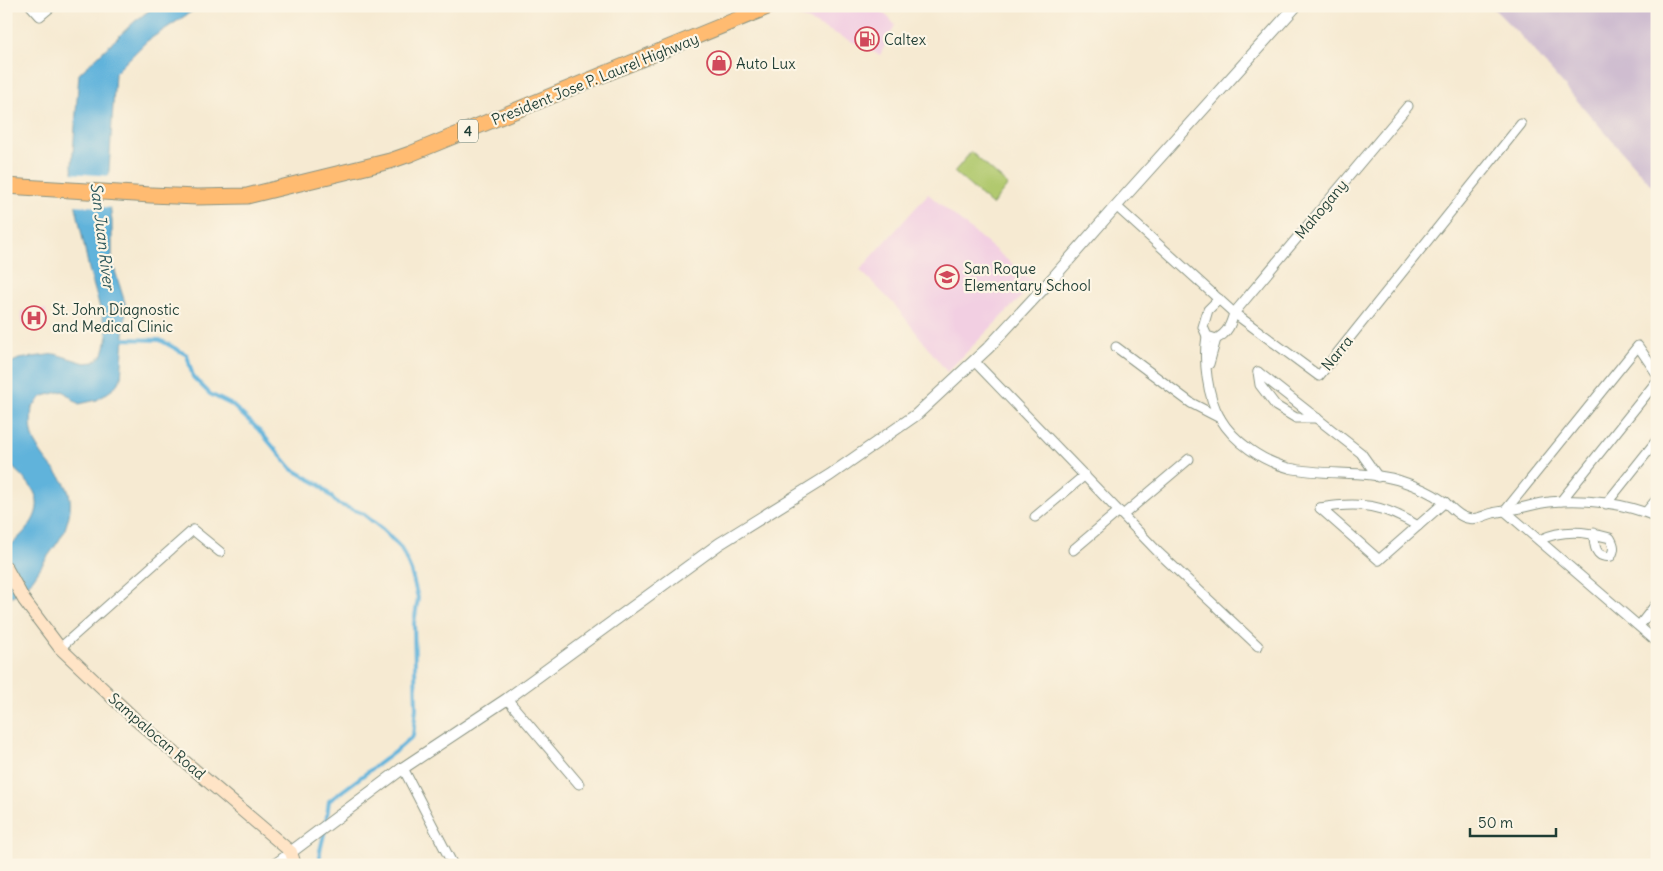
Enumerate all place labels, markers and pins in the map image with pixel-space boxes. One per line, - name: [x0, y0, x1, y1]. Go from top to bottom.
- fuel station icon: Caltex: [854, 26, 880, 52]
- place label: Caltex: [884, 30, 927, 49]
- shop icon: Auto Lux: [706, 50, 732, 76]
- place label: Auto Lux: [736, 54, 796, 73]
- place label: San Roque Elementary School: [964, 259, 1091, 295]
- school or university icon: San Roque Elementary School: [934, 264, 960, 290]
- place label: St. John Diagnostic and Medical Clinic: [52, 300, 180, 336]
- hospital icon: St. John Diagnostic and Medical Clinic: [21, 305, 47, 331]

